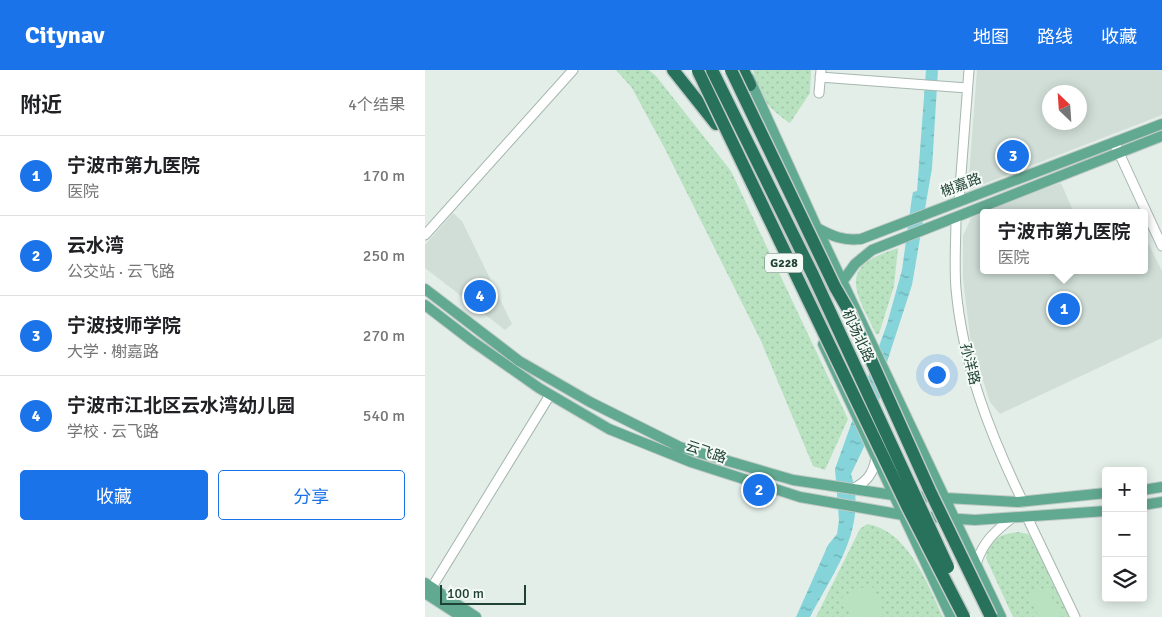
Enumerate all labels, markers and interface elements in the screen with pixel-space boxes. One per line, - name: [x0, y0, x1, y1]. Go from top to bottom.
- text: Citynav: [25, 20, 104, 50]
- text: 地图: [973, 26, 1009, 48]
- text: 路线: [1037, 26, 1073, 48]
- text: 收藏: [1101, 26, 1137, 48]
- north arrow: [1042, 85, 1087, 130]
- text: 附近: [20, 92, 62, 118]
- text: 4个结果: [348, 95, 405, 115]
- pin: 3: [997, 137, 1029, 175]
- text: 宁波市第九医院: [67, 154, 200, 178]
- text: 1: [32, 166, 40, 186]
- text: 170 m: [363, 166, 405, 186]
- street label: 榭嘉路: [938, 170, 984, 200]
- text: 医院: [67, 182, 99, 202]
- popup: [980, 209, 1148, 274]
- text: 宁波市第九医院: [997, 220, 1131, 244]
- text: 云水湾: [67, 234, 124, 258]
- text: 2: [32, 246, 40, 266]
- text: 250 m: [363, 246, 405, 266]
- text: 医院: [997, 248, 1030, 268]
- road number: G228: [765, 254, 803, 272]
- text: 公交站 · 云飞路: [67, 262, 175, 282]
- pin: 4: [464, 277, 496, 315]
- pin: 1: [1048, 290, 1080, 328]
- street label: 机场北路: [838, 307, 878, 365]
- text: 宁波技师学院: [67, 314, 181, 338]
- text: 3: [32, 326, 40, 346]
- text: 270 m: [363, 326, 405, 346]
- text: 大学 · 榭嘉路: [67, 342, 159, 362]
- street label: 孙洋路: [957, 342, 983, 386]
- your location: [924, 362, 950, 388]
- text: 宁波市江北区云水湾幼儿园: [67, 394, 295, 418]
- text: 4: [32, 406, 40, 426]
- text: 540 m: [363, 406, 405, 426]
- text: 学校 · 云飞路: [67, 422, 159, 442]
- street label: 云飞路: [683, 437, 729, 467]
- map controls: [1102, 467, 1147, 602]
- button: +: [1102, 467, 1147, 512]
- button: 收藏: [20, 470, 208, 520]
- button: 分享: [218, 470, 405, 520]
- pin: 2: [743, 471, 775, 509]
- button: −: [1102, 512, 1147, 557]
- button: layers: [1102, 557, 1147, 602]
- scale bar: [440, 582, 526, 605]
- text: 100 m: [447, 585, 484, 602]

